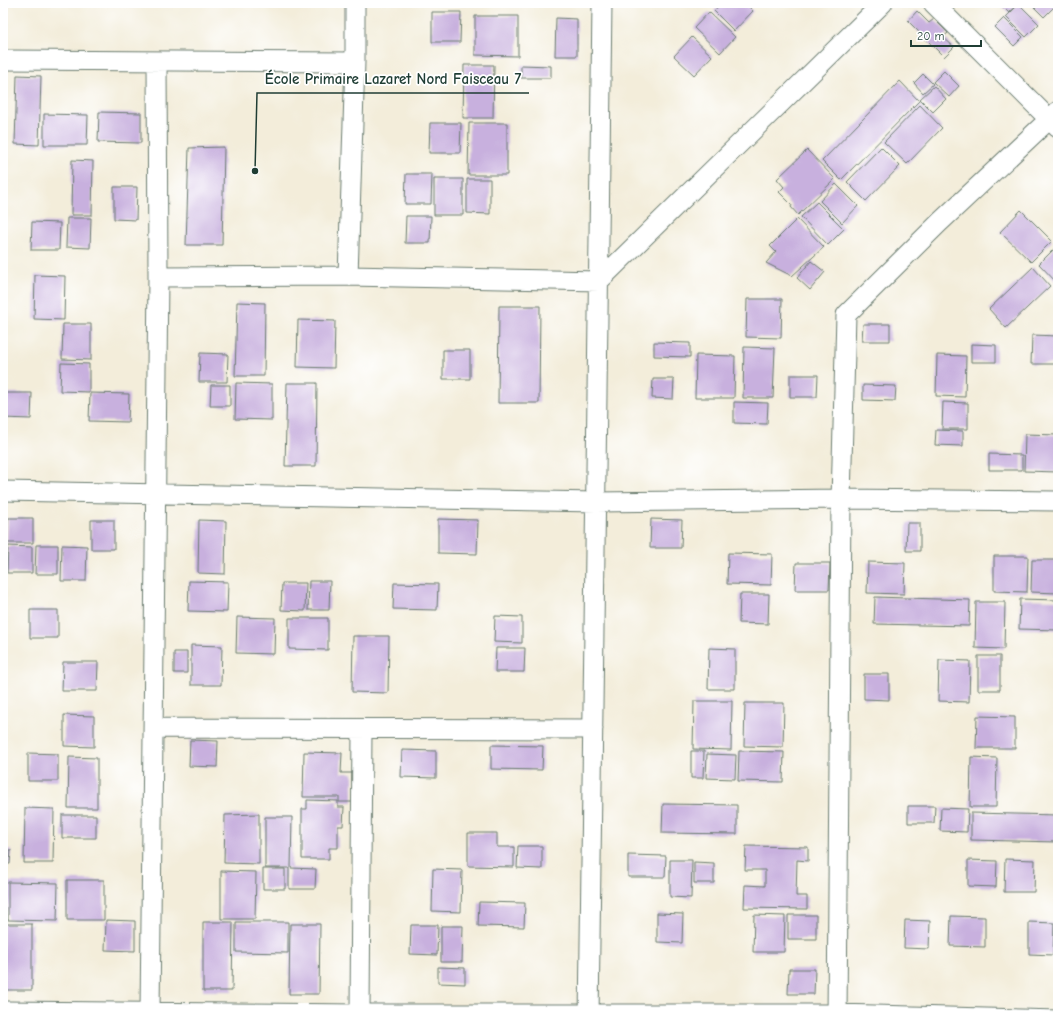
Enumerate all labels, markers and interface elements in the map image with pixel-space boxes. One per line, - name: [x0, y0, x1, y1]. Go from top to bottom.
- scale bar: [911, 22, 981, 48]
- text: 20 m: [917, 29, 945, 43]
- callout: École Primaire Lazaret Nord Faisceau 7: [257, 66, 529, 93]
- text: École Primaire Lazaret Nord Faisceau 7: [265, 69, 521, 88]

